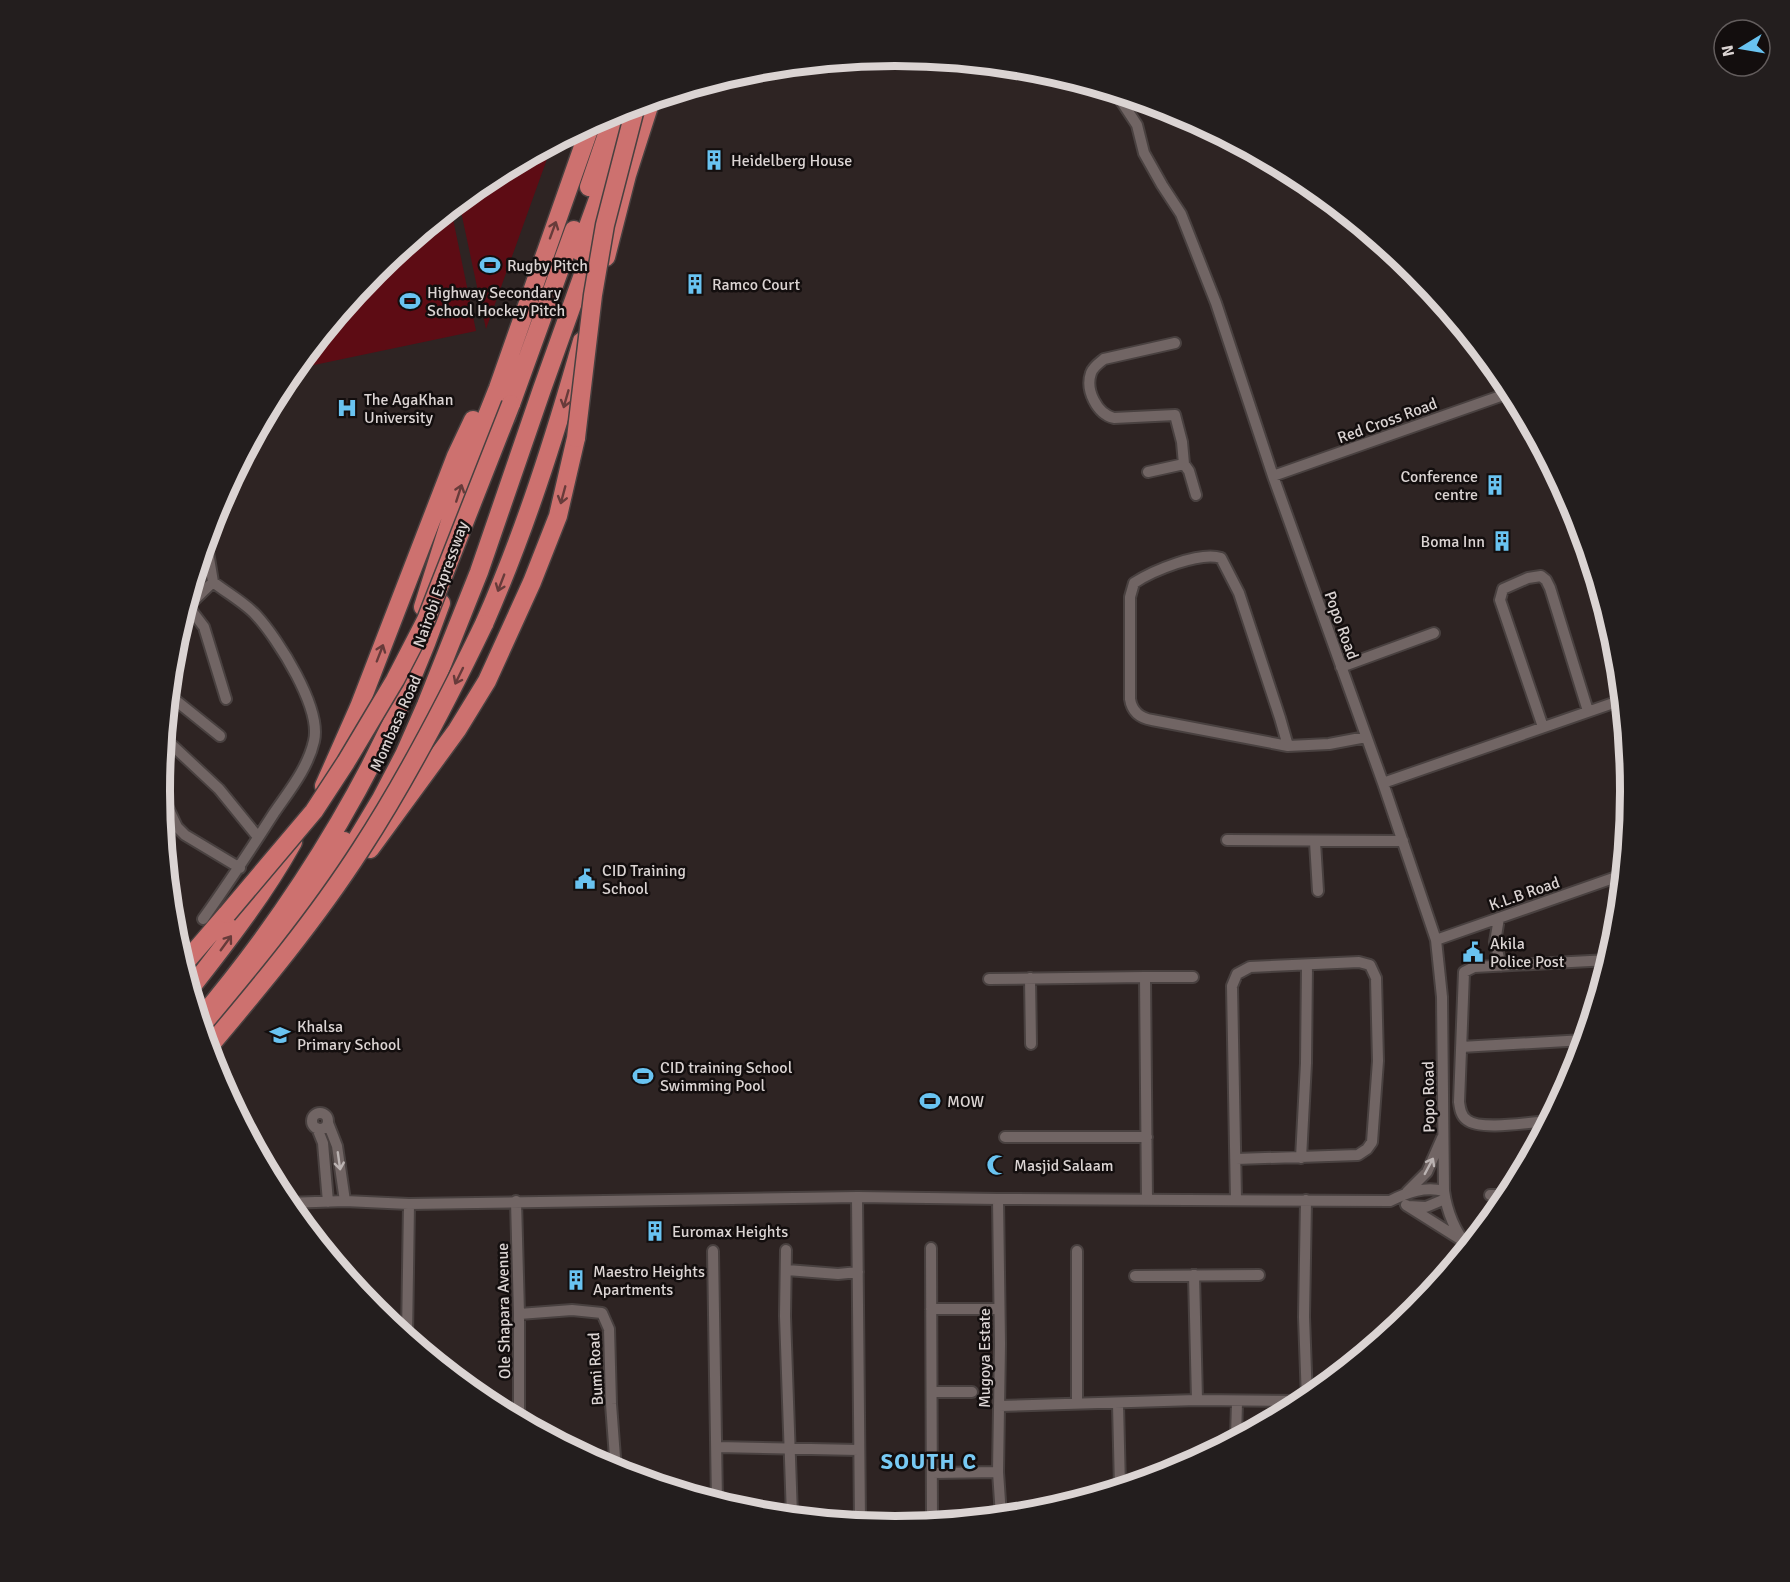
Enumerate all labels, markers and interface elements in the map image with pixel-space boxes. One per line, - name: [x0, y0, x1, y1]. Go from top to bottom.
- north arrow: [1712, 18, 1772, 78]
- text: N: [1717, 43, 1739, 58]
- building icon: Heidelberg House: [702, 148, 726, 172]
- place label: Heidelberg House: [731, 151, 852, 171]
- one-way arrow: [548, 221, 559, 240]
- sports icon: Rugby Pitch: [478, 253, 502, 277]
- place label: Rugby Pitch: [507, 256, 588, 276]
- building icon: Ramco Court: [683, 272, 707, 296]
- place label: Ramco Court: [712, 275, 800, 295]
- place label: Highway Secondary School Hockey Pitch: [427, 283, 565, 321]
- sports icon: Highway Secondary School Hockey Pitch: [398, 289, 422, 313]
- one-way arrow: [560, 389, 571, 408]
- place label: The AgaKhan University: [364, 390, 453, 428]
- street label: Red Cross Road: [1335, 394, 1440, 448]
- hospital icon: The AgaKhan University: [335, 396, 359, 420]
- place label: Conference centre: [1400, 467, 1478, 505]
- building icon: Conference centre: [1483, 473, 1507, 497]
- one-way arrow: [455, 484, 466, 503]
- one-way arrow: [557, 485, 569, 504]
- street label: Nairobi Expressway: [409, 518, 473, 650]
- building icon: Boma Inn: [1490, 529, 1514, 553]
- place label: Boma Inn: [1420, 532, 1485, 552]
- one-way arrow: [495, 573, 506, 591]
- street label: Popo Road: [1319, 588, 1363, 662]
- one-way arrow: [375, 644, 386, 662]
- one-way arrow: [452, 667, 464, 685]
- street label: Mombasa Road: [366, 672, 426, 775]
- place label: CID Training School: [602, 861, 686, 899]
- public building icon: CID Training School: [573, 867, 597, 891]
- street label: K.L.B Road: [1486, 873, 1562, 915]
- place label: Akila Police Post: [1490, 934, 1565, 972]
- one-way arrow: [220, 935, 232, 951]
- public building icon: Akila Police Post: [1461, 940, 1485, 964]
- place label: Khalsa Primary School: [297, 1017, 401, 1055]
- school or university icon: Khalsa Primary School: [268, 1023, 292, 1047]
- place label: CID training School Swimming Pool: [660, 1058, 793, 1096]
- street label: Popo Road: [1418, 1061, 1440, 1133]
- sports icon: CID training School Swimming Pool: [631, 1064, 655, 1088]
- sports icon: MOW: [918, 1089, 942, 1113]
- place label: MOW: [947, 1092, 984, 1112]
- one-way arrow: [334, 1151, 345, 1171]
- mosque icon: Masjid Salaam: [985, 1153, 1009, 1177]
- place label: Masjid Salaam: [1014, 1156, 1114, 1176]
- one-way arrow: [1423, 1158, 1435, 1175]
- building icon: Euromax Heights: [643, 1219, 667, 1243]
- place label: Euromax Heights: [672, 1222, 788, 1242]
- street label: Ole Shapara Avenue: [493, 1243, 515, 1379]
- place label: Maestro Heights Apartments: [593, 1262, 705, 1300]
- building icon: Maestro Heights Apartments: [564, 1268, 588, 1292]
- street label: Mugoya Estate: [975, 1308, 995, 1408]
- street label: Bumi Road: [584, 1332, 608, 1406]
- district label: SOUTH C: [881, 1448, 977, 1475]

